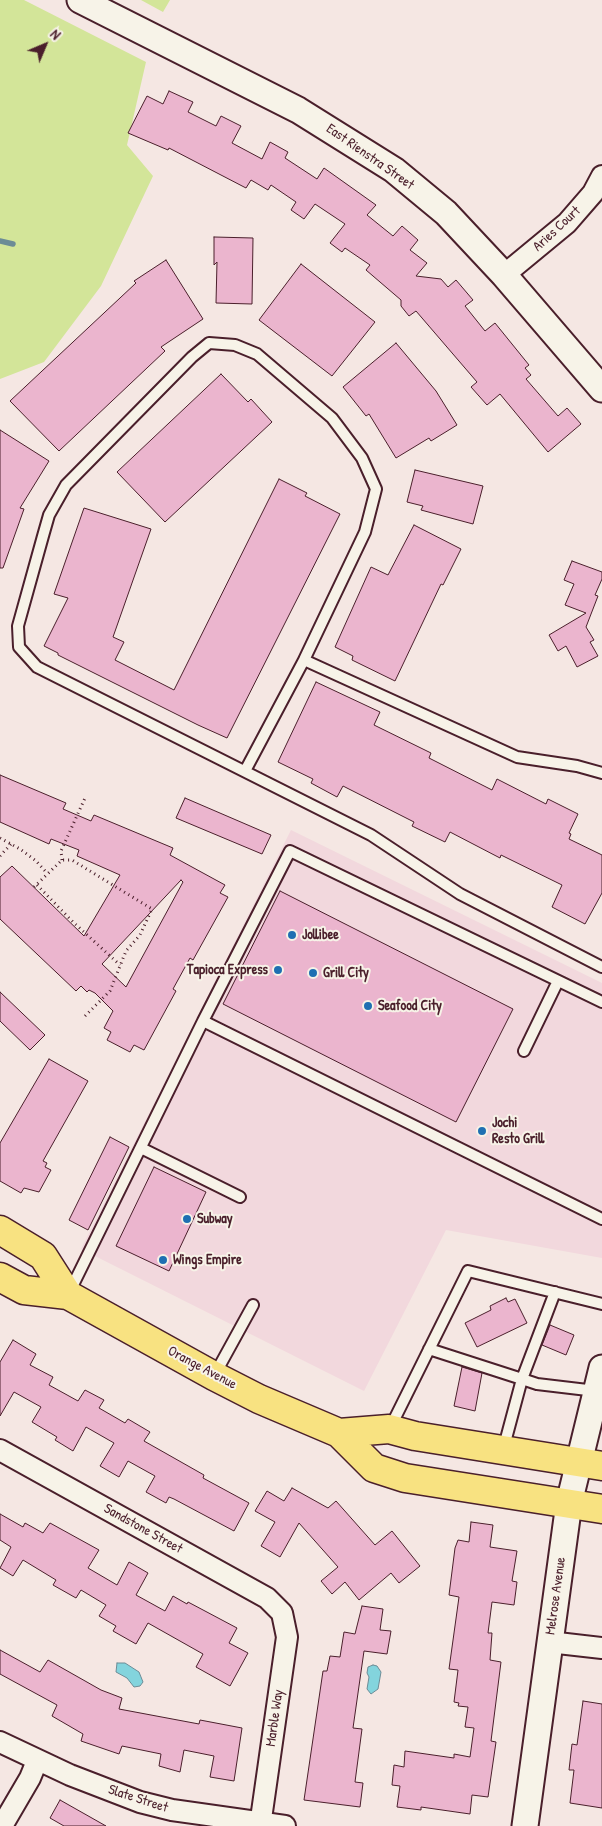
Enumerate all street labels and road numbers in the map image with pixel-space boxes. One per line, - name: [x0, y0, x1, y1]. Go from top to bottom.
- street label: East Rienstra Street: [323, 120, 417, 194]
- street label: Aries Court: [530, 203, 584, 255]
- street label: Orange Avenue: [165, 1343, 239, 1393]
- street label: Sandstone Street: [101, 1501, 185, 1557]
- street label: Melrose Avenue: [542, 1556, 570, 1636]
- street label: Marble Way: [263, 1688, 287, 1748]
- street label: Slate Street: [106, 1781, 170, 1817]

